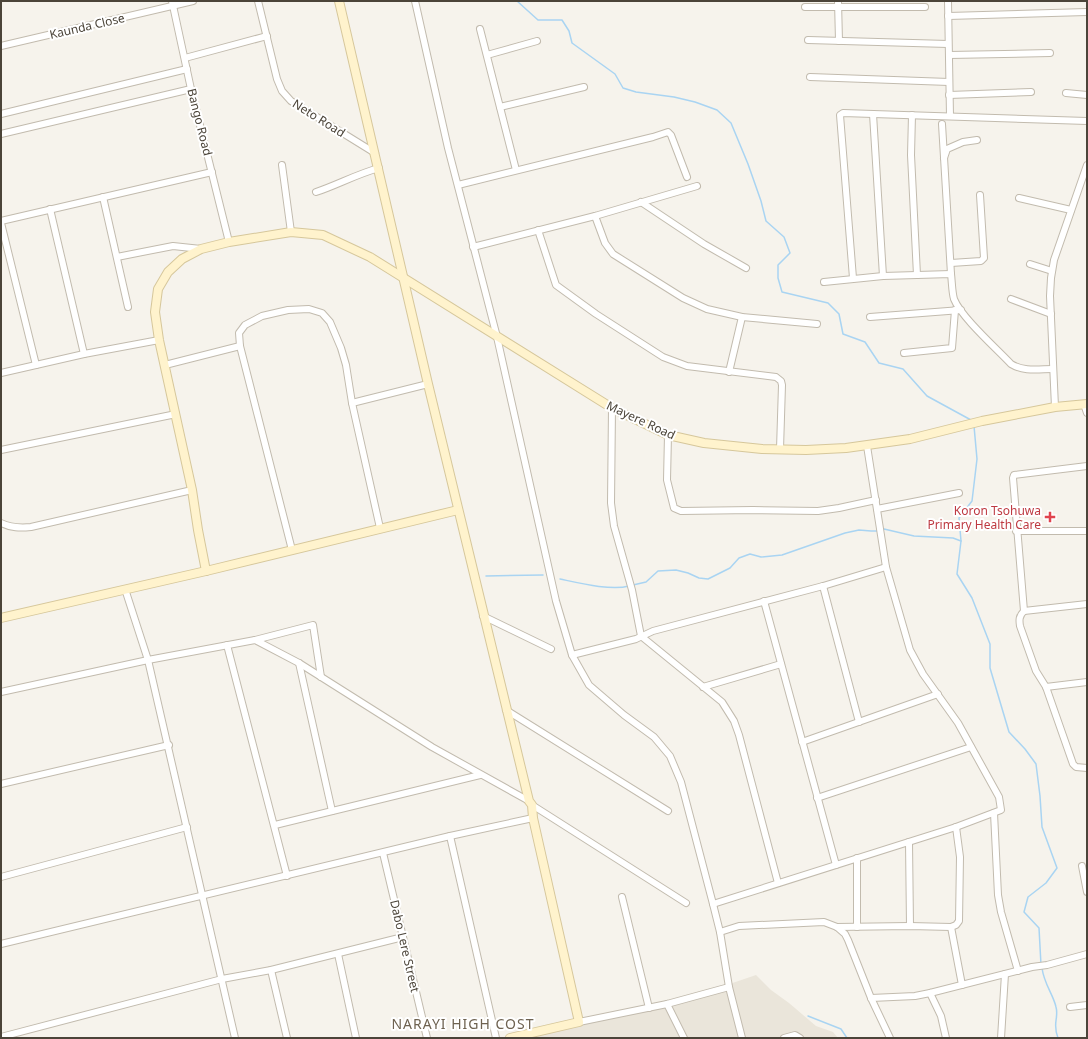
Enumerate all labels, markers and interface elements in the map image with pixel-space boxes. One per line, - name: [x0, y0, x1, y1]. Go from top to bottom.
- street label: Kaunda Close: [48, 9, 126, 43]
- street label: Bango Road: [183, 87, 217, 157]
- street label: Neto Road: [289, 95, 349, 141]
- street label: Mayere Road: [604, 397, 678, 443]
- place label: Koron Tsohuwa Primary Health Care: [927, 502, 1041, 533]
- marker: Koron Tsohuwa Primary Health Care: [1044, 511, 1056, 523]
- street label: Dabo Lere Street: [386, 898, 424, 995]
- district label: NARAYI HIGH COST: [391, 1014, 535, 1033]

